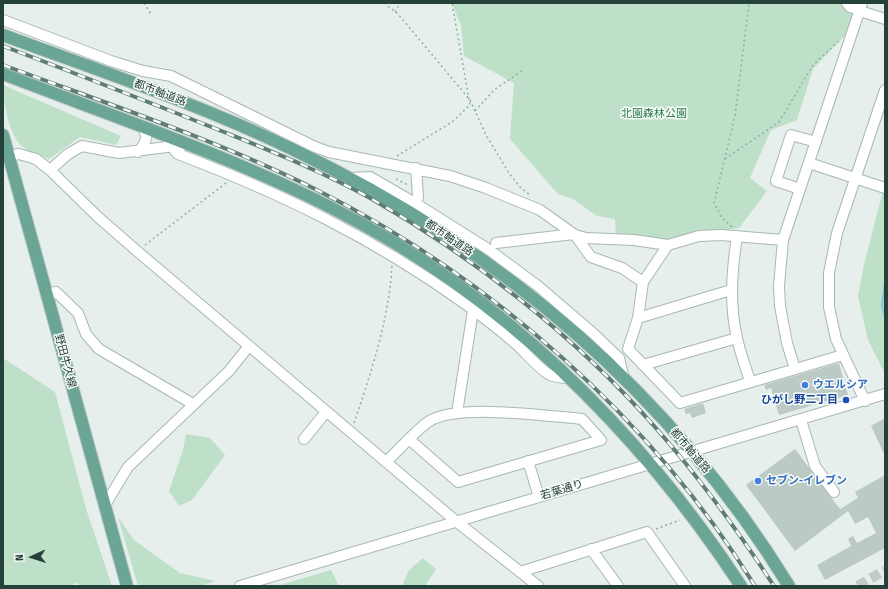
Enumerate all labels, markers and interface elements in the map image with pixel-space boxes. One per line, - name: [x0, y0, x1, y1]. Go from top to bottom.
- street label: 都市軸道路: [132, 77, 188, 109]
- park label: 北園森林公園: [621, 107, 687, 121]
- street label: 都市軸道路: [423, 217, 475, 259]
- street label: 野田牛久線: [52, 333, 78, 389]
- place label: ウエルシア: [813, 378, 868, 392]
- marker: ウエルシア: [800, 380, 810, 390]
- place label: ひがし野二丁目: [761, 393, 838, 407]
- marker: ひがし野二丁目: [841, 395, 851, 405]
- street label: 都市軸道路: [667, 426, 713, 476]
- place label: セブン-イレブン: [766, 474, 847, 488]
- marker: セブン-イレブン: [753, 476, 763, 486]
- street label: 若葉通り: [539, 477, 585, 503]
- north arrow: [12, 537, 52, 577]
- text: N: [13, 554, 26, 561]

